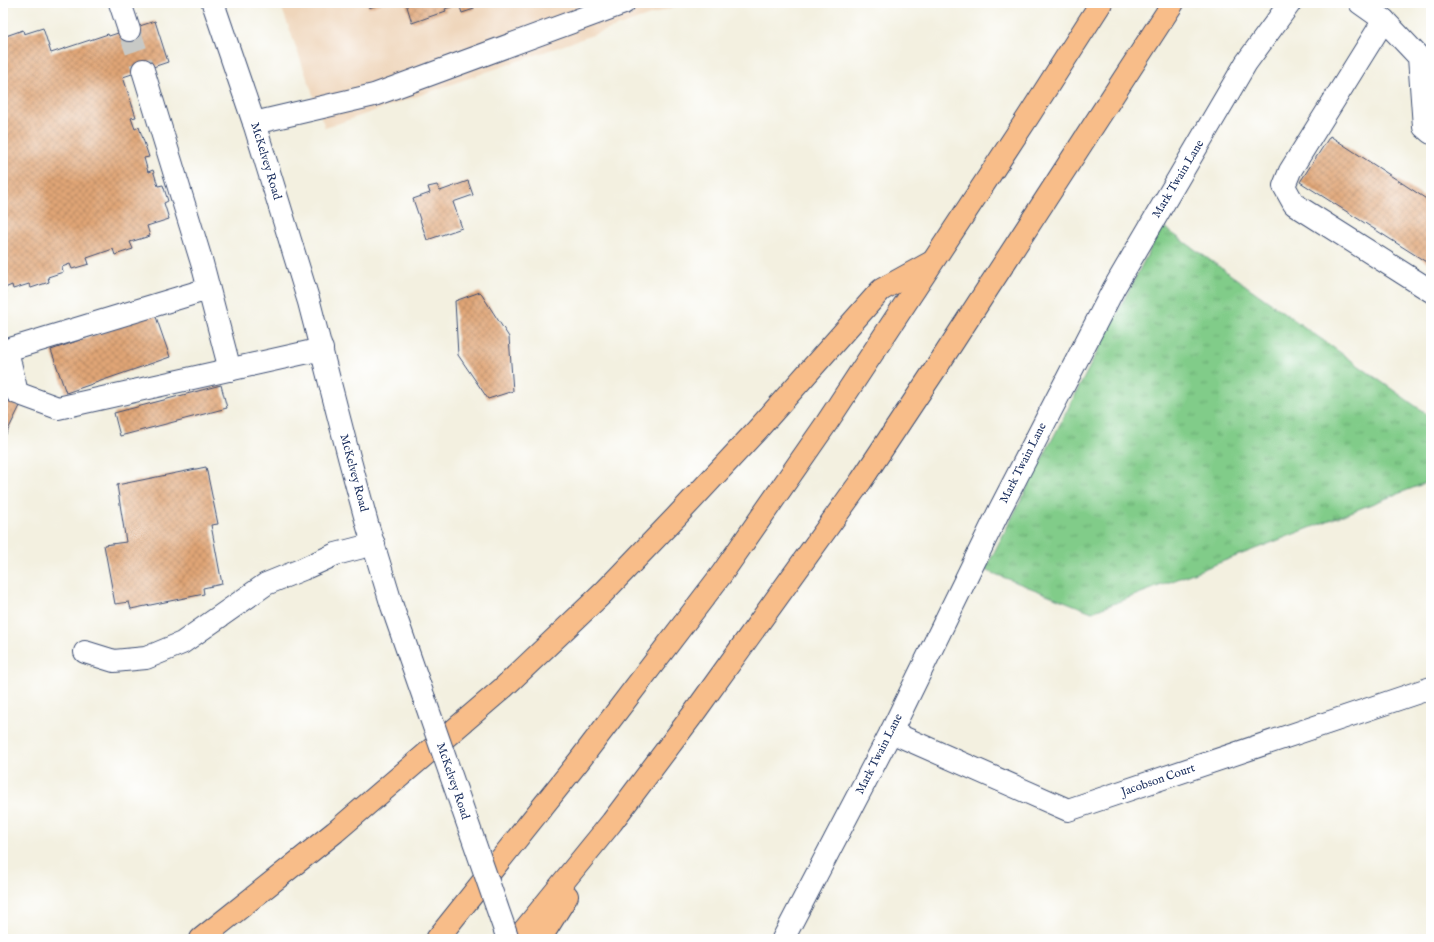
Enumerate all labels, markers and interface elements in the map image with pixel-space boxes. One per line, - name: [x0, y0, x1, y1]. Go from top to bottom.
- street label: McKelvey Road: [247, 121, 285, 202]
- street label: Mark Twain Lane: [1149, 137, 1207, 221]
- street label: Mark Twain Lane: [996, 420, 1050, 506]
- street label: McKelvey Road: [336, 432, 372, 514]
- street label: Mark Twain Lane: [852, 711, 906, 797]
- street label: McKelvey Road: [433, 741, 473, 822]
- street label: Jacobson Court: [1117, 760, 1197, 801]

